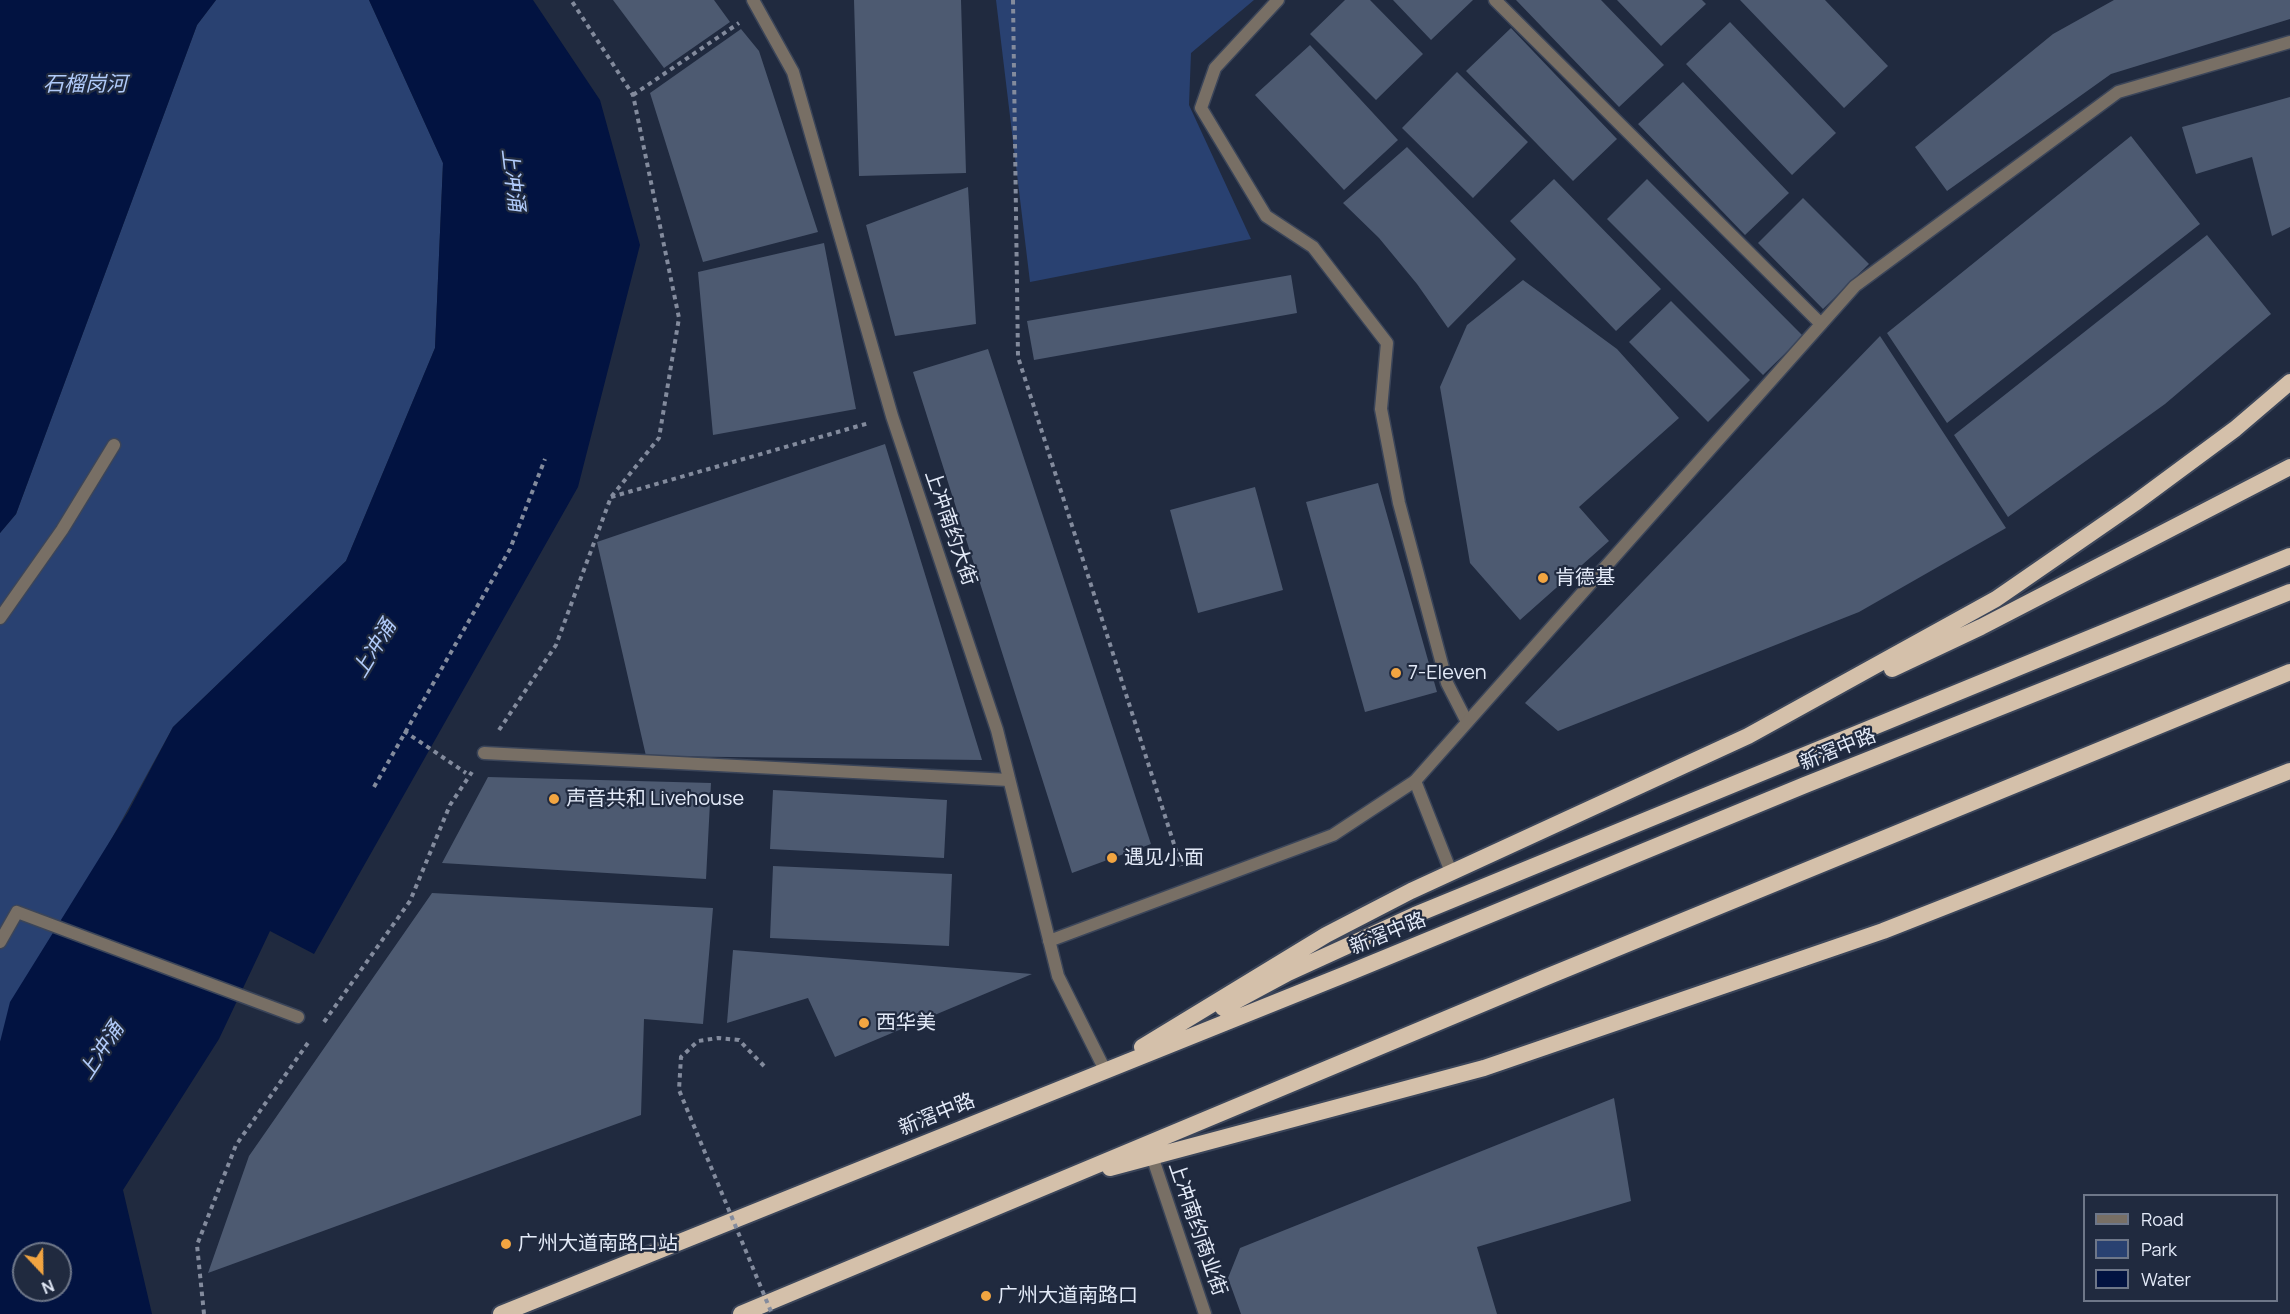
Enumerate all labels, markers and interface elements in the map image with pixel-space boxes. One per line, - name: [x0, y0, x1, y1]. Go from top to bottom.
- water label: 石榴岗河: [43, 72, 127, 98]
- water label: 上冲涌: [496, 147, 528, 213]
- street label: 上冲南约大街: [919, 467, 981, 589]
- place label: 肯德基: [1555, 566, 1615, 590]
- marker: 肯德基: [1536, 571, 1550, 585]
- water label: 上冲涌: [348, 616, 402, 682]
- place label: 7-Eleven: [1408, 661, 1487, 685]
- marker: 7-Eleven: [1389, 666, 1403, 680]
- street label: 新滘中路: [1796, 724, 1880, 776]
- place label: 声音共和 Livehouse: [566, 787, 744, 811]
- marker: 声音共和 Livehouse: [547, 792, 561, 806]
- place label: 遇见小面: [1124, 846, 1204, 870]
- marker: 遇见小面: [1105, 851, 1119, 865]
- street label: 新滘中路: [1346, 908, 1430, 960]
- place label: 西华美: [876, 1011, 936, 1035]
- marker: 西华美: [857, 1016, 871, 1030]
- water label: 上冲涌: [74, 1018, 130, 1084]
- street label: 新滘中路: [895, 1089, 979, 1141]
- street label: 上冲南约商业街: [1163, 1159, 1231, 1299]
- legend: [2083, 1194, 2278, 1302]
- text: Road: [2141, 1207, 2184, 1231]
- place label: 广州大道南路口站: [518, 1232, 678, 1256]
- marker: 广州大道南路口站: [499, 1237, 513, 1251]
- text: Park: [2141, 1237, 2177, 1261]
- north arrow: [12, 1242, 72, 1302]
- text: Water: [2141, 1267, 2191, 1291]
- text: N: [39, 1274, 57, 1299]
- place label: 广州大道南路口: [998, 1284, 1138, 1308]
- marker: 广州大道南路口: [979, 1289, 993, 1303]

